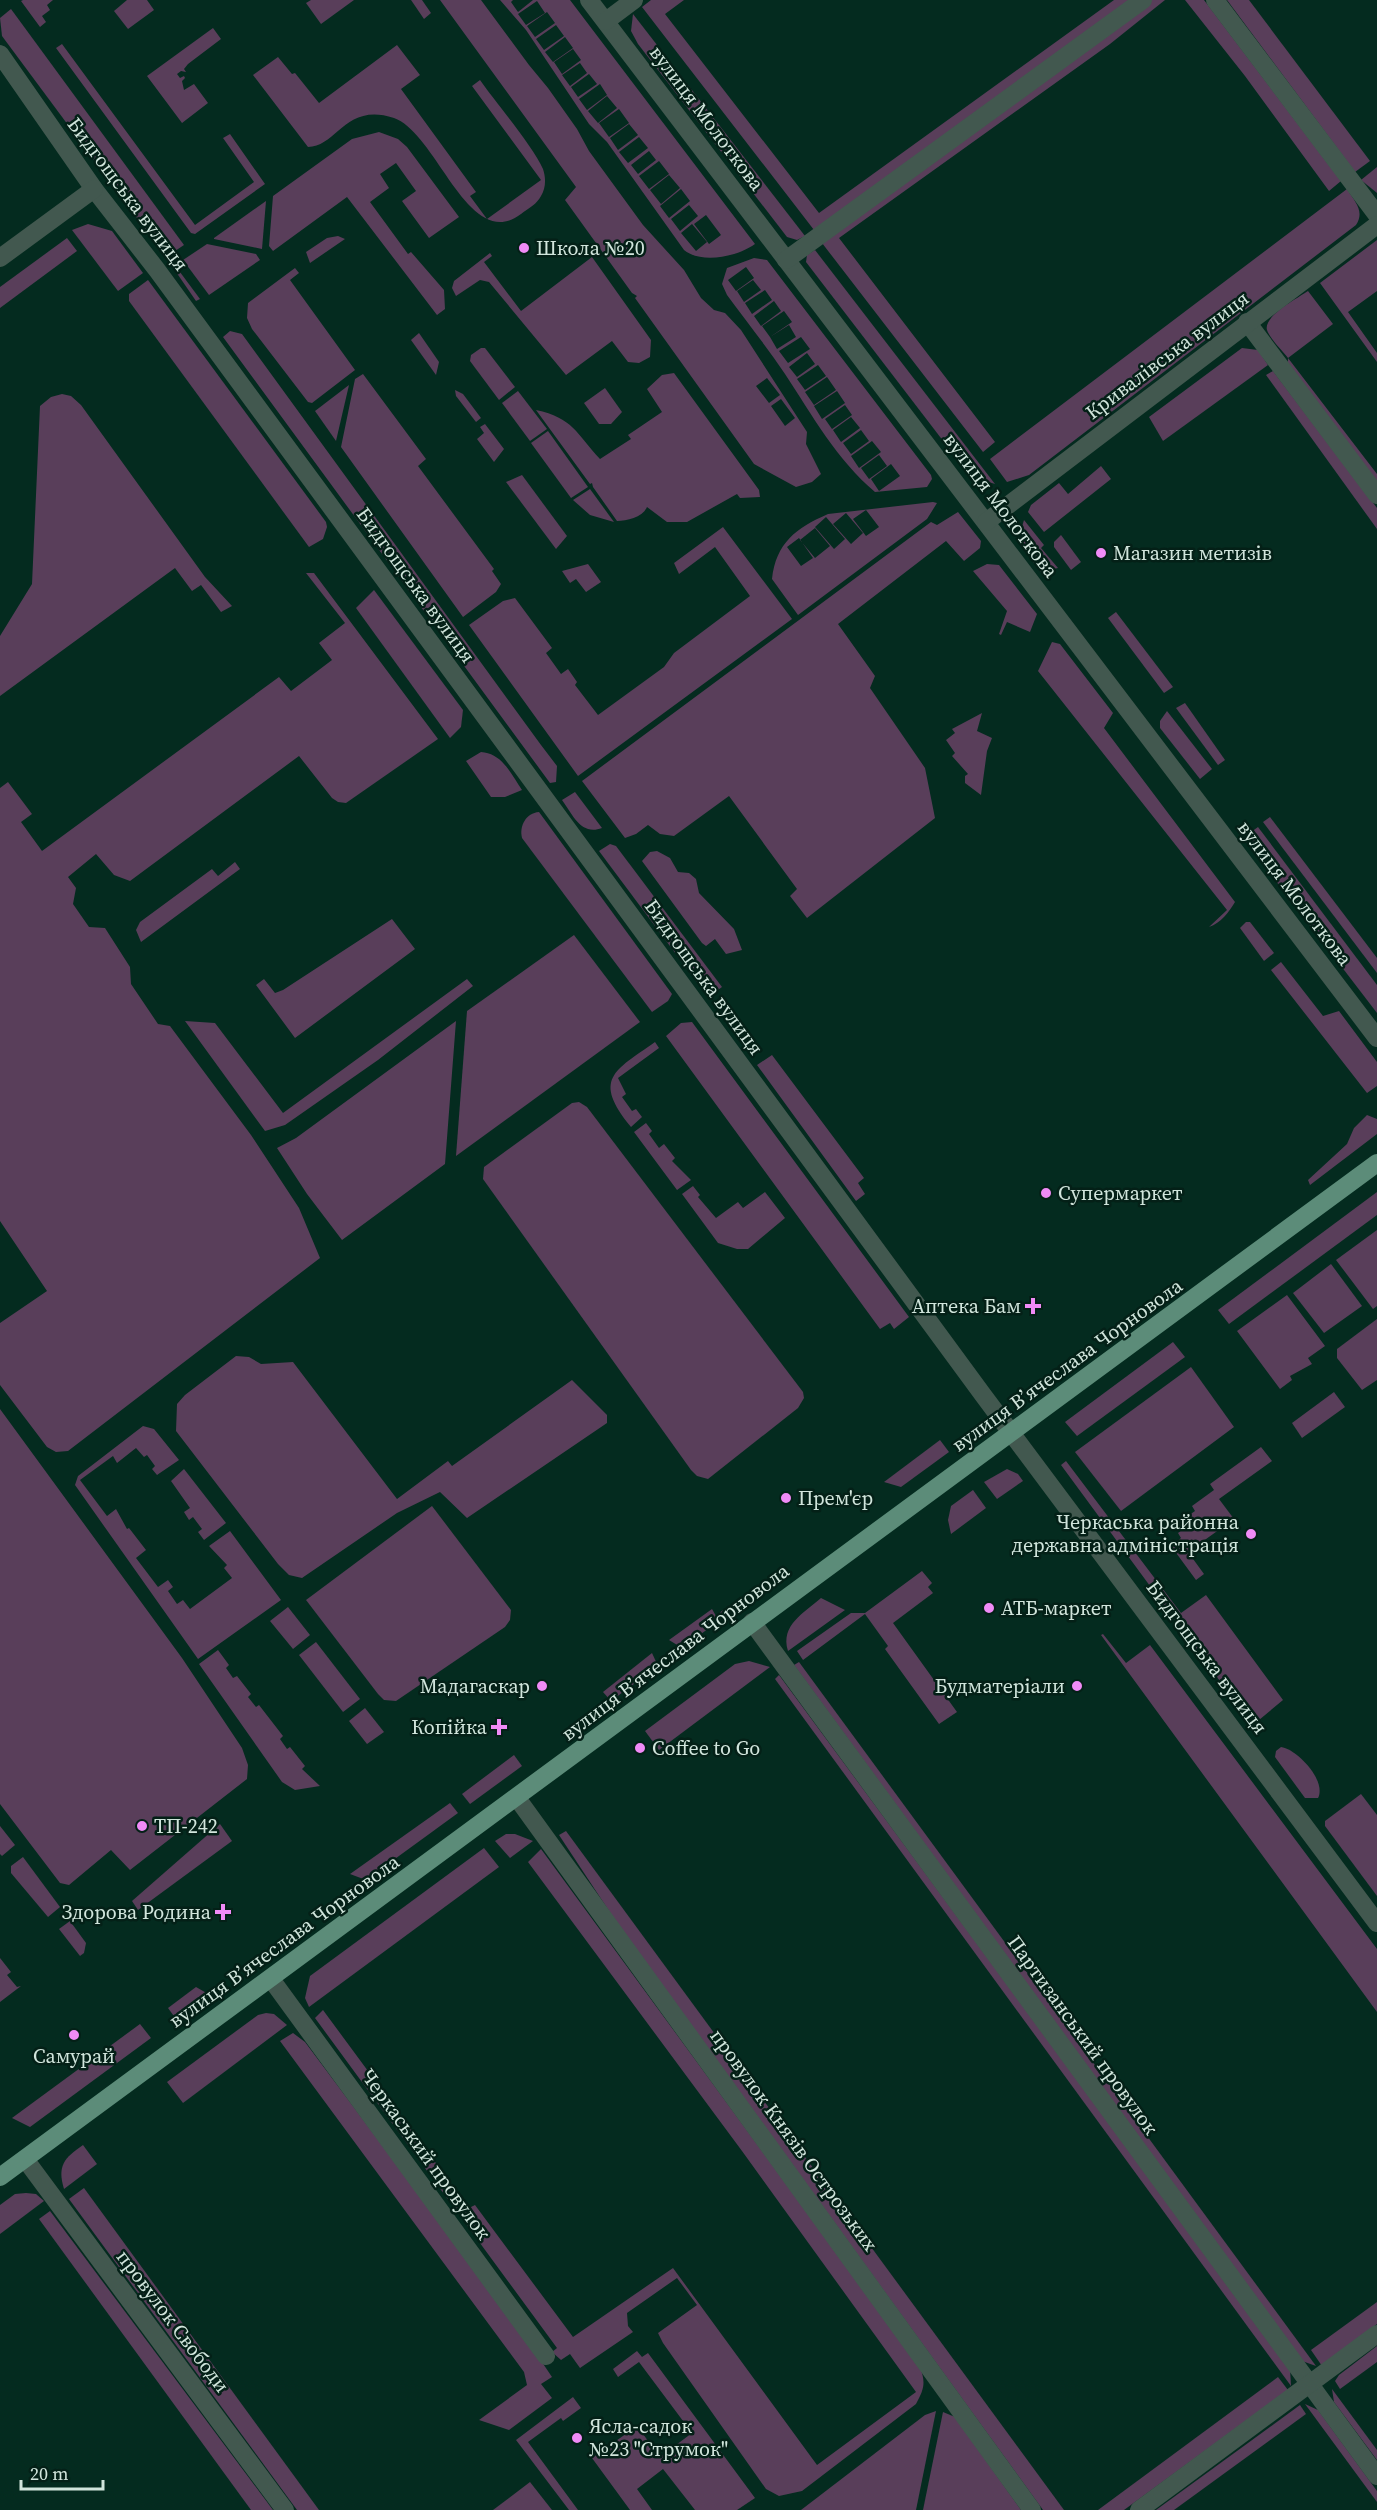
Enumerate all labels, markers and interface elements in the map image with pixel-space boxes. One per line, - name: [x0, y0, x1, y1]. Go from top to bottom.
- street label: вулиця Молоткова: [643, 40, 771, 197]
- street label: Бидгощська вулиця: [61, 111, 195, 277]
- place label: Школа №20: [536, 234, 645, 262]
- marker: Школа №20: [517, 241, 531, 255]
- street label: Кривалівська вулиця: [1080, 284, 1254, 426]
- street label: вулиця Молоткова: [937, 427, 1065, 584]
- street label: Бидгощська вулиця: [350, 502, 482, 668]
- place label: Магазин метизів: [1113, 539, 1272, 567]
- marker: Магазин метизів: [1094, 546, 1108, 560]
- street label: вулиця Молоткова: [1231, 815, 1359, 972]
- street label: Бидгощська вулиця: [638, 894, 770, 1060]
- place label: Супермаркет: [1058, 1179, 1183, 1207]
- marker: Супермаркет: [1039, 1186, 1053, 1200]
- street label: вулиця Вʼячеслава Чорновола: [946, 1271, 1189, 1458]
- place label: Аптека Бам: [912, 1292, 1021, 1320]
- marker: Аптека Бам: [1026, 1299, 1040, 1313]
- place label: Прем'єр: [798, 1484, 873, 1512]
- marker: Прем'єр: [779, 1491, 793, 1505]
- place label: Черкаська районна державна адміністрація: [1012, 1508, 1240, 1559]
- marker: Черкаська районна державна адміністрація: [1244, 1527, 1258, 1541]
- street label: вулиця Вʼячеслава Чорновола: [555, 1556, 795, 1747]
- street label: Бидгощська вулиця: [1140, 1574, 1274, 1740]
- place label: АТБ-маркет: [1001, 1594, 1112, 1622]
- marker: АТБ-маркет: [982, 1601, 996, 1615]
- place label: Мадагаскар: [420, 1672, 530, 1700]
- place label: Будматеріали: [935, 1672, 1065, 1700]
- marker: Мадагаскар: [535, 1679, 549, 1693]
- marker: Будматеріали: [1070, 1679, 1084, 1693]
- place label: Копійка: [411, 1713, 488, 1741]
- marker: Копійка: [492, 1720, 506, 1734]
- place label: Coffee to Go: [652, 1734, 760, 1762]
- marker: Coffee to Go: [633, 1741, 647, 1755]
- place label: ТП-242: [154, 1812, 218, 1840]
- marker: ТП-242: [135, 1819, 149, 1833]
- street label: вулиця Вʼячеслава Чорновола: [163, 1847, 406, 2034]
- place label: Здорова Родина: [61, 1898, 212, 1926]
- marker: Здорова Родина: [216, 1905, 230, 1919]
- street label: Партизанський провулок: [1001, 1930, 1165, 2140]
- street label: провулок Князів Острозьких: [704, 2023, 885, 2257]
- marker: Самурай: [67, 2028, 81, 2042]
- place label: Самурай: [33, 2042, 115, 2070]
- street label: Черкаський провулок: [354, 2063, 498, 2245]
- street label: провулок Свободи: [110, 2244, 236, 2398]
- place label: Ясла-садок №23 "Струмок": [589, 2412, 728, 2463]
- marker: Ясла-садок №23 "Струмок": [570, 2431, 584, 2445]
- scale bar: [21, 2453, 104, 2491]
- text: 20 m: [30, 2461, 68, 2486]

